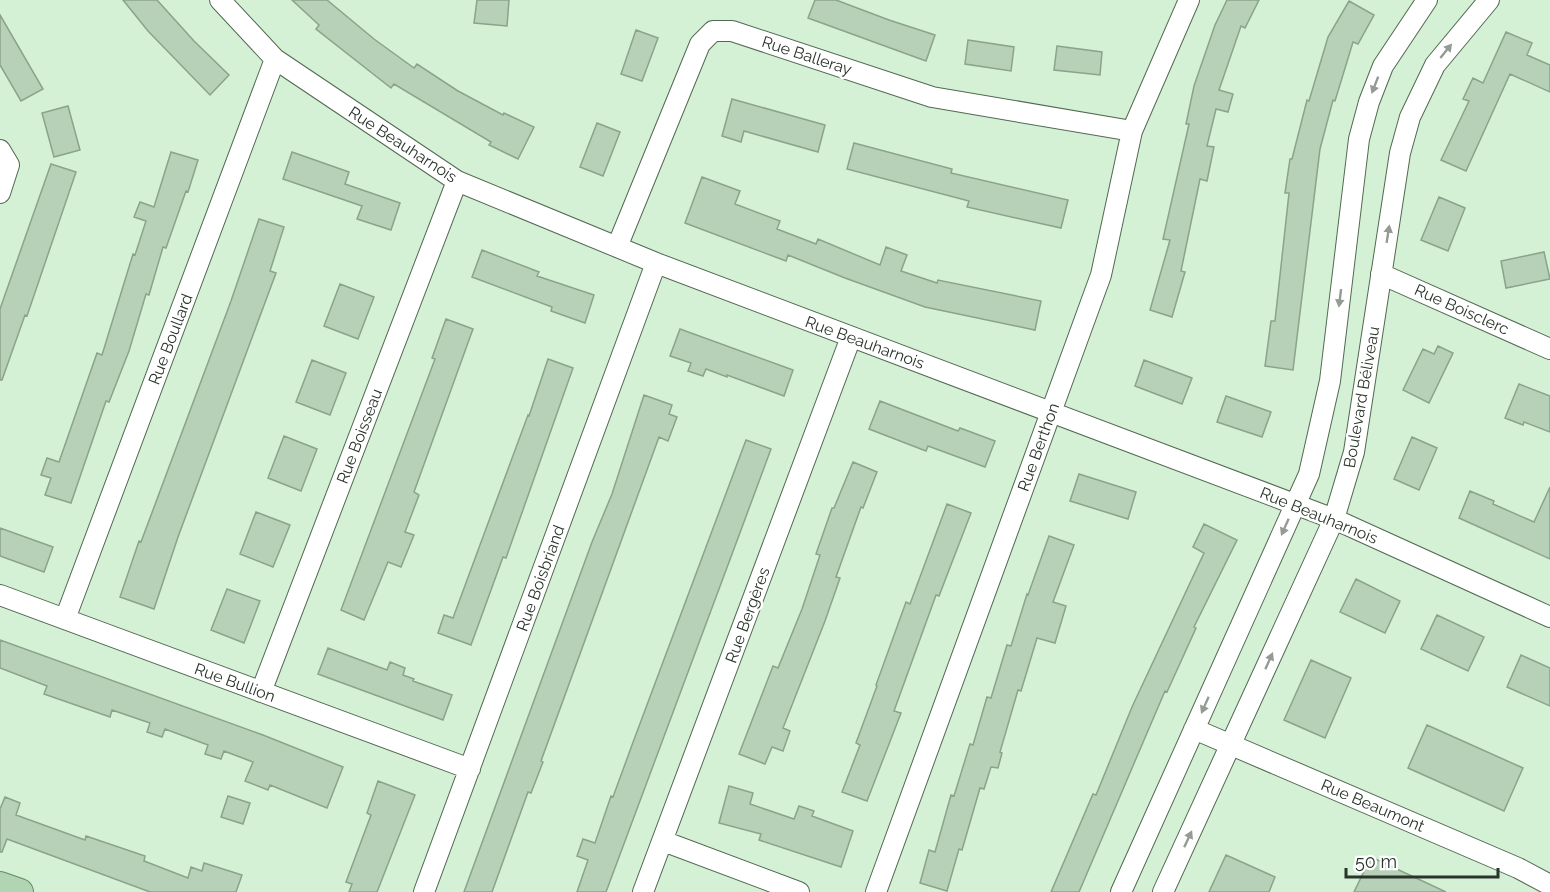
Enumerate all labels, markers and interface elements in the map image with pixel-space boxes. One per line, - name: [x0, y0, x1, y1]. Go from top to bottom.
- street label: Rue Balleray: [759, 32, 855, 79]
- one-way arrow: [1440, 44, 1452, 59]
- one-way arrow: [1370, 76, 1379, 94]
- street label: Rue Beauharnois: [345, 102, 461, 187]
- one-way arrow: [1383, 225, 1392, 244]
- street label: Rue Boisclerc: [1412, 280, 1512, 339]
- one-way arrow: [1335, 288, 1345, 307]
- street label: Rue Boullard: [144, 291, 197, 387]
- street label: Rue Beauharnois: [803, 312, 927, 373]
- street label: Boulevard Béliveau: [1340, 325, 1383, 469]
- street label: Rue Boisseau: [333, 386, 386, 486]
- street label: Rue Berthon: [1014, 400, 1063, 494]
- street label: Rue Beauharnois: [1257, 483, 1381, 548]
- one-way arrow: [1281, 518, 1290, 535]
- street label: Rue Boisbriand: [512, 522, 569, 634]
- street label: Rue Bergères: [721, 564, 774, 666]
- one-way arrow: [1264, 653, 1273, 670]
- street label: Rue Bullion: [192, 659, 278, 706]
- one-way arrow: [1201, 696, 1210, 713]
- street label: Rue Beaumont: [1318, 775, 1428, 836]
- one-way arrow: [1183, 830, 1192, 847]
- scale bar: [1346, 841, 1498, 879]
- text: 50 m: [1355, 851, 1397, 872]

